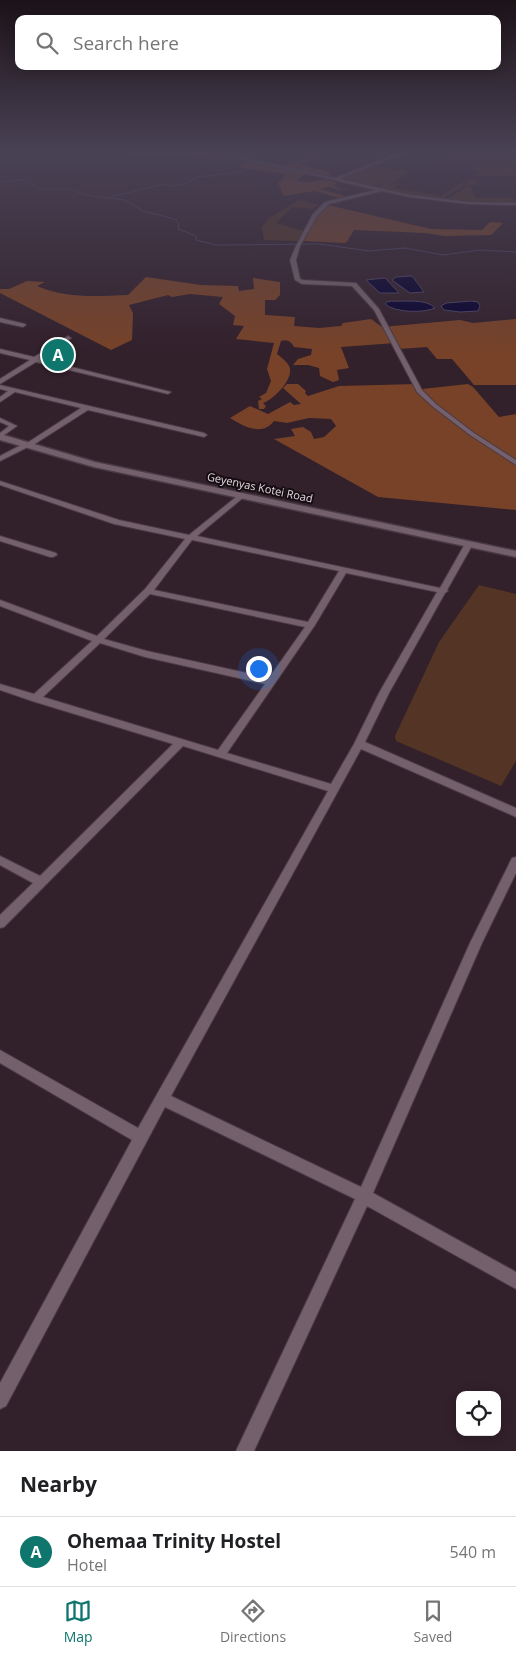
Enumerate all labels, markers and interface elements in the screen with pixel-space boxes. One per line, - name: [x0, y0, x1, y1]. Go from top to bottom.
- search box: [15, 15, 501, 70]
- icon: search: [33, 29, 61, 57]
- text: Search here: [73, 30, 179, 56]
- pin: A: [42, 336, 74, 374]
- street label: Geyenyas Kotei Road: [206, 468, 314, 506]
- your location: [246, 656, 272, 682]
- map controls: [456, 1391, 501, 1436]
- button: locate: [456, 1391, 501, 1436]
- text: Nearby: [20, 1470, 97, 1498]
- text: Ohemaa Trinity Hostel: [67, 1528, 281, 1554]
- text: A: [30, 1541, 42, 1563]
- text: 540 m: [450, 1541, 496, 1563]
- text: Hotel: [67, 1554, 107, 1576]
- tab: Map: [64, 1597, 93, 1646]
- tab: Directions: [220, 1597, 286, 1646]
- tab: Saved: [413, 1597, 452, 1646]

